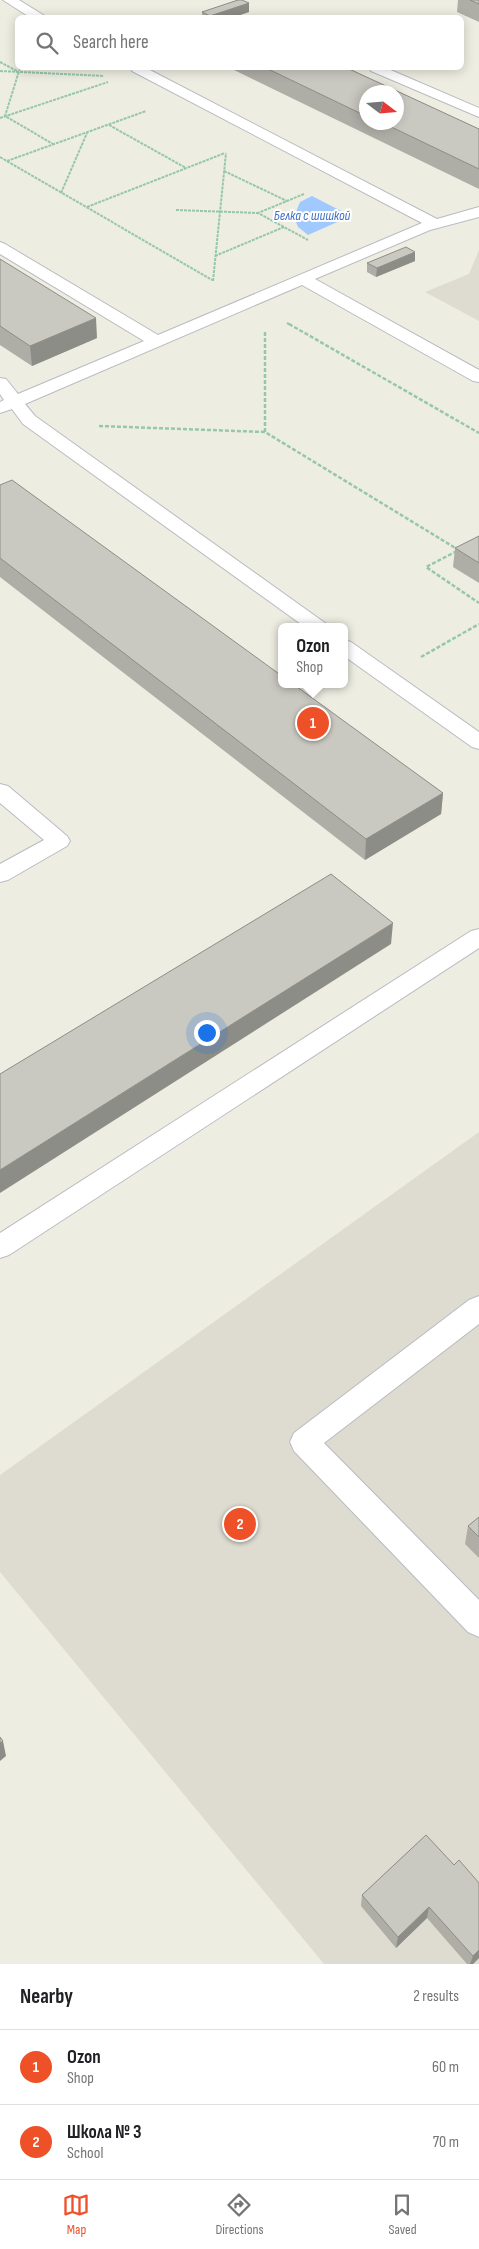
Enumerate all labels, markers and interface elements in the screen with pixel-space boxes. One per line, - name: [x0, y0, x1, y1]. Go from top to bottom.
- search box: [15, 15, 464, 70]
- icon: search: [33, 29, 61, 57]
- text: Search here: [73, 31, 149, 54]
- north arrow: [359, 85, 404, 130]
- water label: Белка с шишкой: [274, 207, 351, 224]
- popup: [278, 623, 348, 688]
- text: Ozon: [296, 635, 330, 658]
- text: Shop: [296, 658, 323, 677]
- pin: 1: [297, 704, 329, 742]
- your location: [194, 1020, 220, 1046]
- pin: 2: [224, 1505, 256, 1543]
- text: Nearby: [20, 1984, 73, 2009]
- text: 2 results: [413, 1987, 459, 2006]
- text: Ozon: [67, 2046, 101, 2069]
- text: 1: [33, 2058, 39, 2077]
- text: 60 m: [432, 2058, 459, 2077]
- text: Shop: [67, 2069, 94, 2088]
- text: Школа № 3: [67, 2121, 142, 2144]
- text: 2: [32, 2133, 40, 2152]
- text: 70 m: [433, 2133, 459, 2152]
- text: School: [67, 2144, 103, 2163]
- tab: Map: [62, 2191, 90, 2238]
- tab: Directions: [215, 2191, 264, 2238]
- tab: Saved: [388, 2191, 417, 2238]

